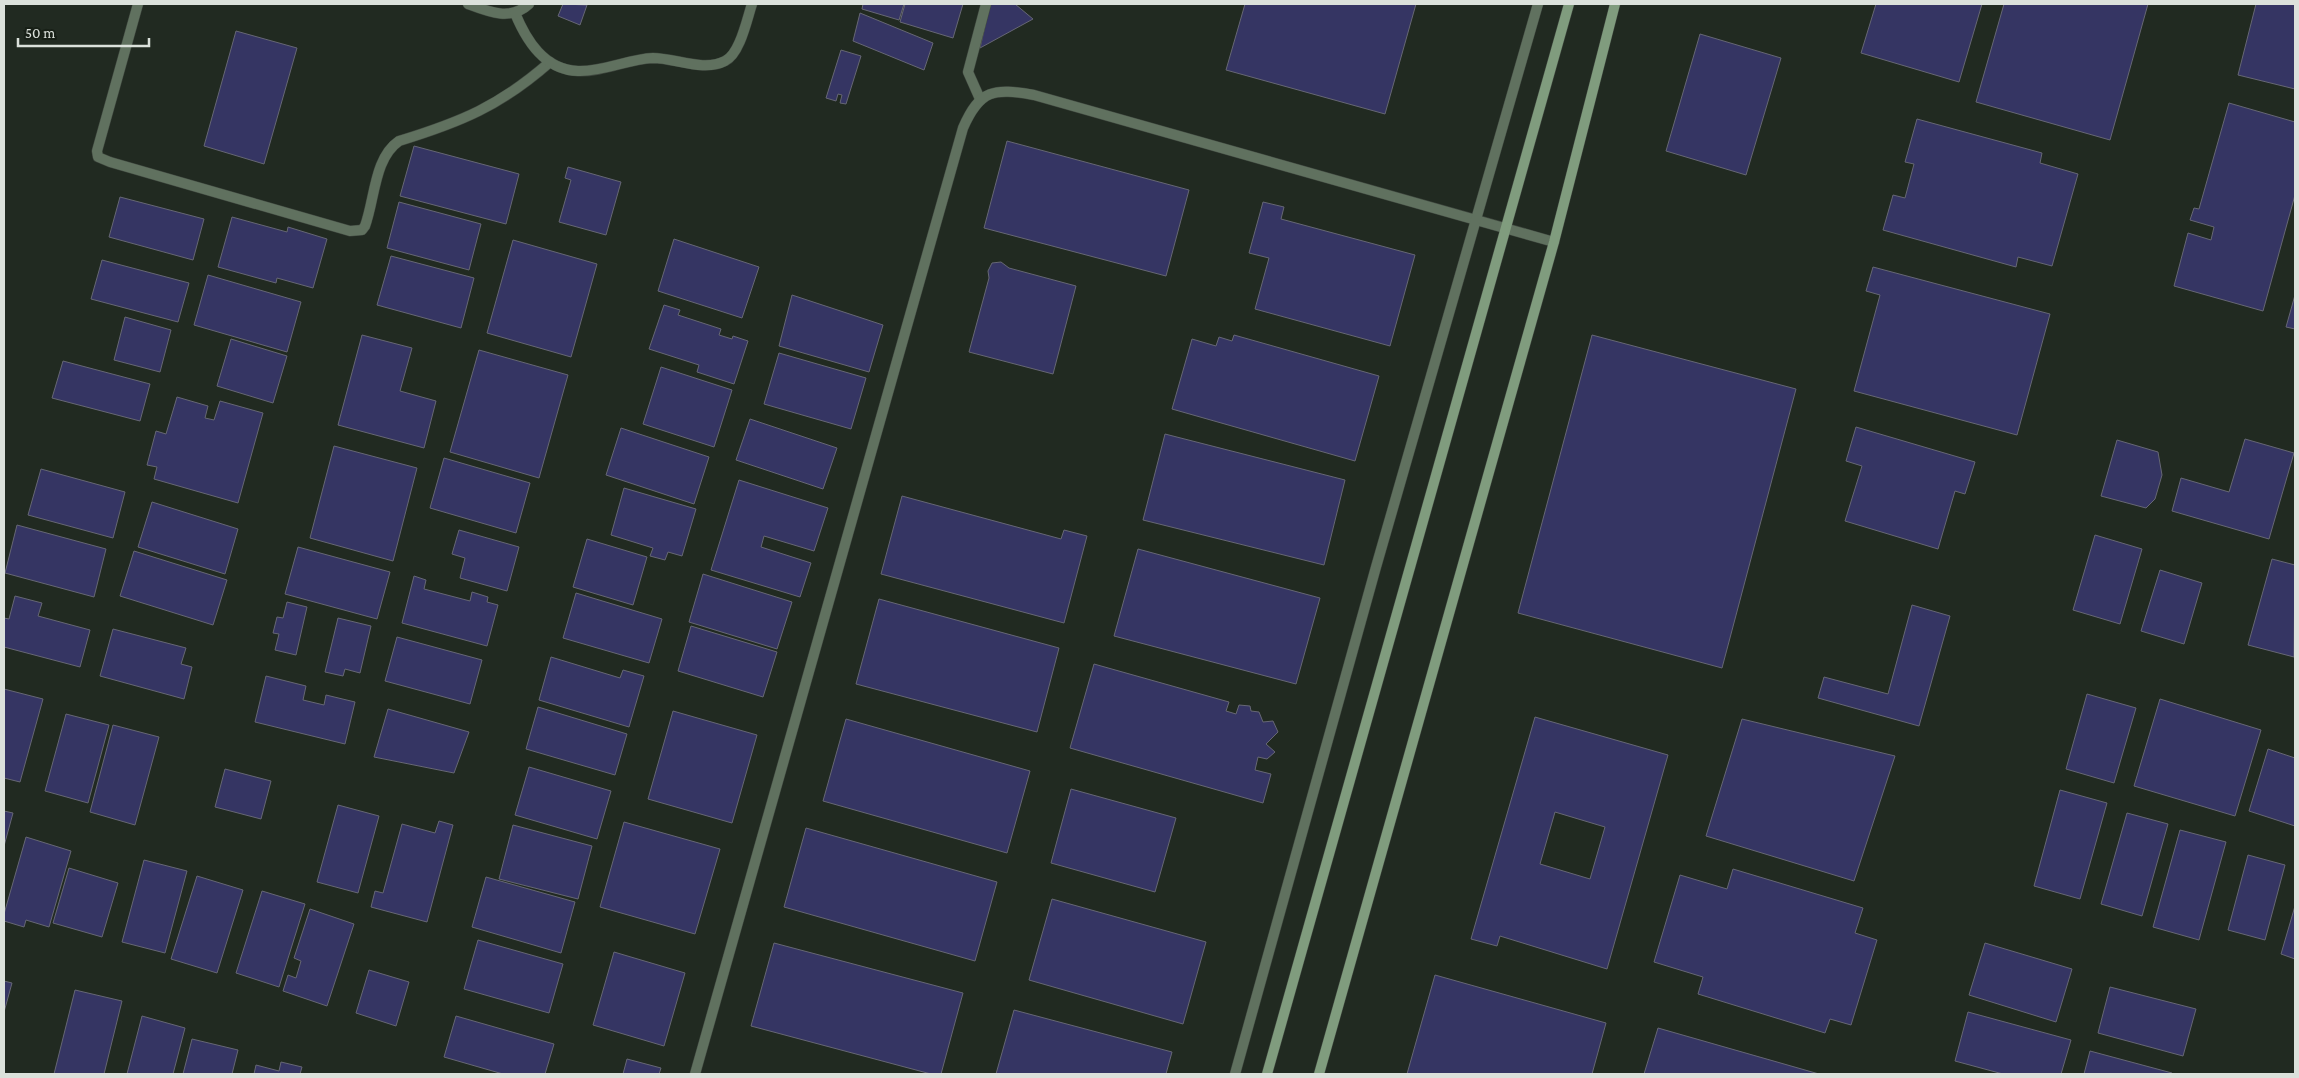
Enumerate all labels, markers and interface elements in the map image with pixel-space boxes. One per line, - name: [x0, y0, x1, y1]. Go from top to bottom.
- scale bar: [18, 15, 149, 47]
- text: 50 m: [25, 25, 55, 41]

